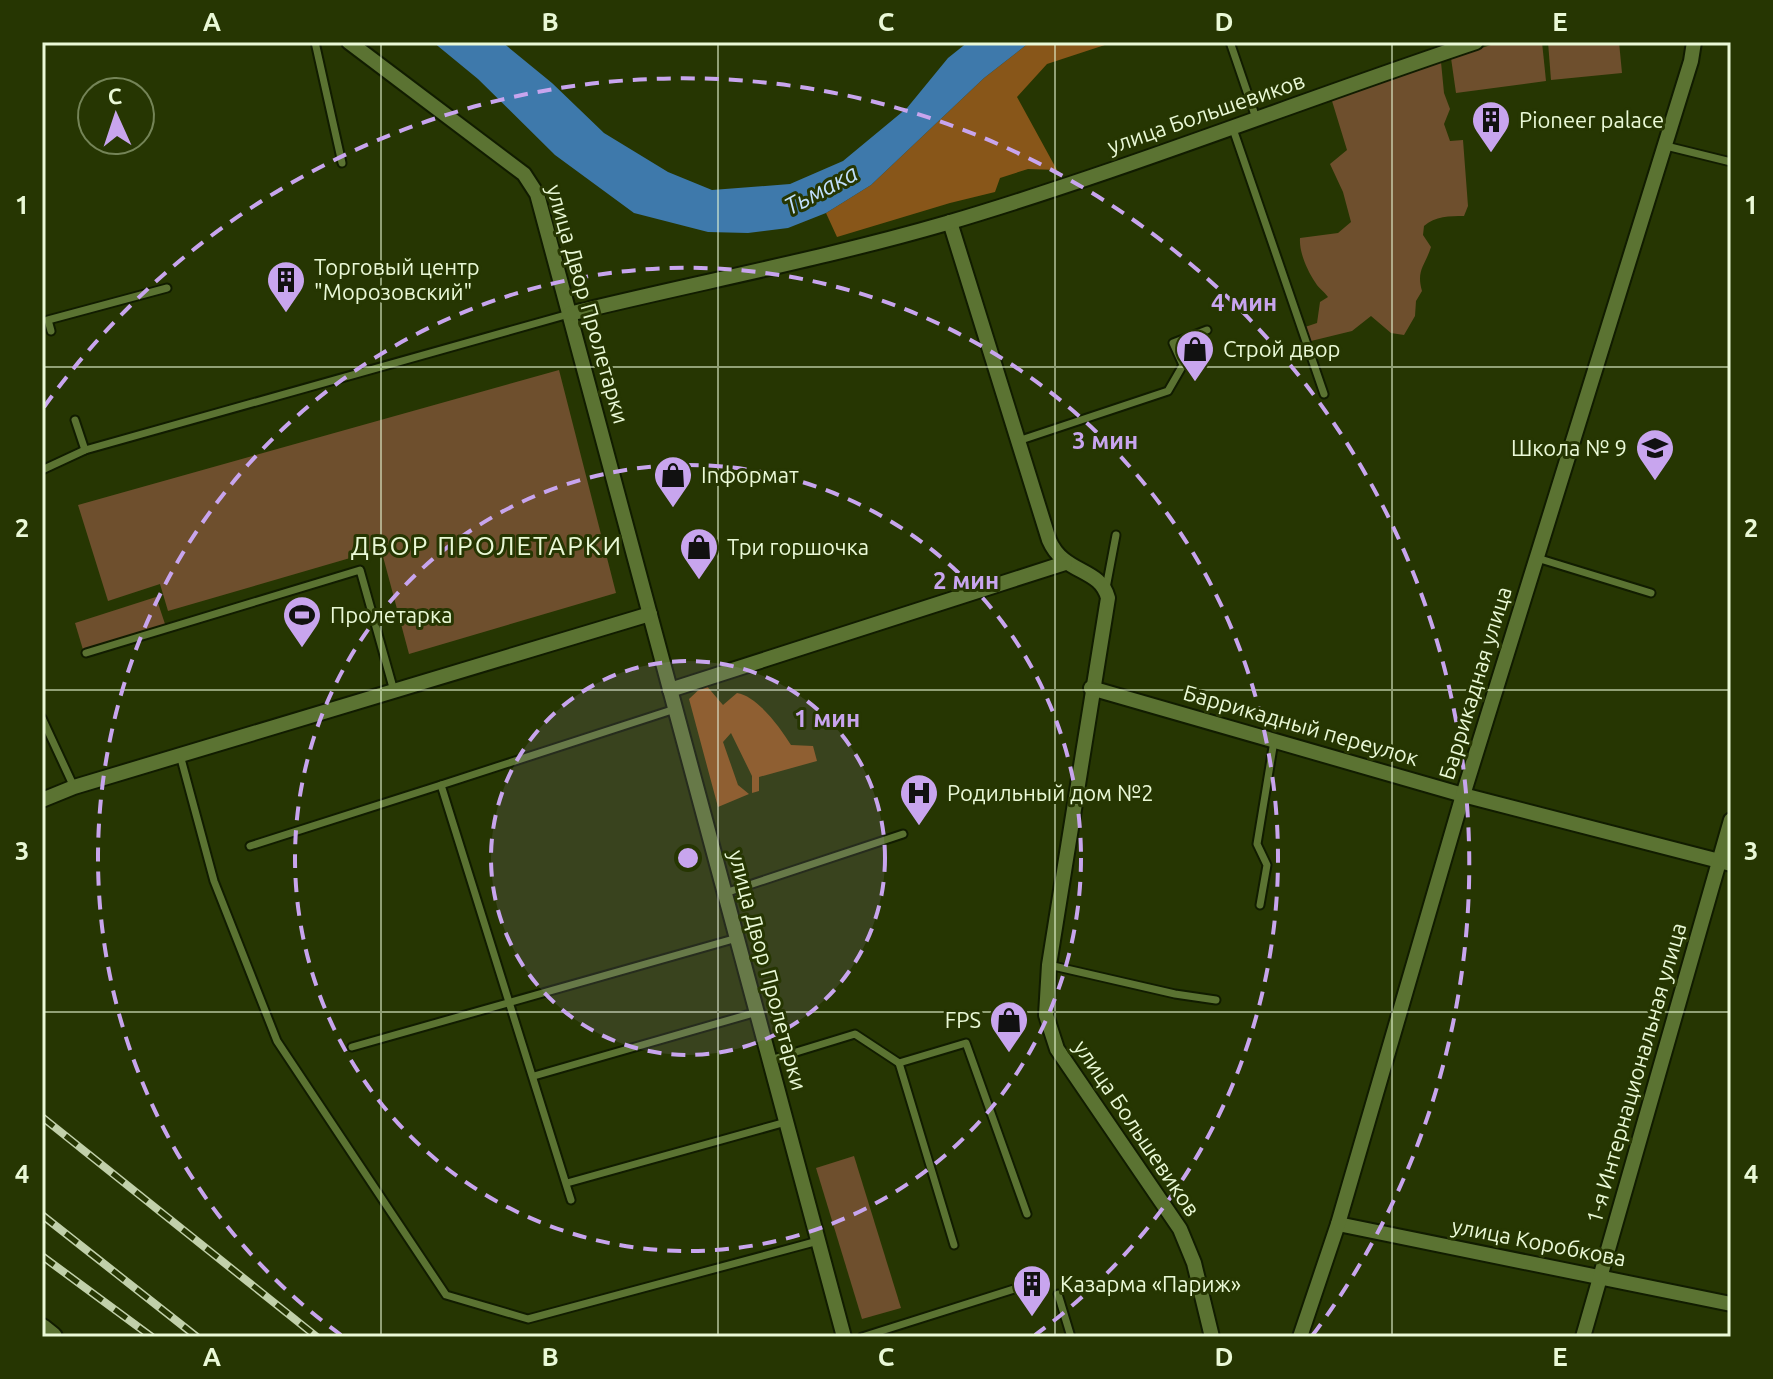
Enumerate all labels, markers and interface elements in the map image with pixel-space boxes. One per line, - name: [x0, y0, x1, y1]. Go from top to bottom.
- text: A: [203, 7, 222, 36]
- text: B: [541, 7, 559, 36]
- text: C: [878, 7, 895, 36]
- text: D: [1215, 7, 1233, 36]
- text: E: [1552, 7, 1568, 36]
- street label: улица Большевиков: [1104, 67, 1308, 158]
- north arrow: [76, 76, 156, 156]
- text: С: [107, 83, 123, 108]
- building icon: Pioneer palace: [1470, 99, 1512, 154]
- place label: Pioneer palace: [1519, 107, 1664, 132]
- water label: Тьмака: [779, 159, 862, 220]
- street label: улица Двор Пролетарки: [542, 181, 635, 426]
- text: 1: [15, 190, 29, 219]
- text: 1: [1744, 190, 1758, 219]
- place label: Торговый центр "Морозовский": [314, 254, 480, 304]
- building icon: Торговый центр "Морозовский": [265, 259, 307, 314]
- text: 4 мин: [1211, 289, 1277, 316]
- shop icon: Строй двор: [1174, 328, 1216, 383]
- place label: Строй двор: [1223, 336, 1340, 361]
- text: 3 мин: [1072, 427, 1138, 454]
- school or university icon: Школа № 9: [1634, 427, 1676, 482]
- place label: Школа № 9: [1511, 435, 1627, 460]
- shop icon: Inформат: [652, 454, 694, 509]
- place label: Inформат: [701, 462, 799, 487]
- text: 2: [15, 513, 29, 542]
- text: 2: [1744, 513, 1758, 542]
- shop icon: Три горшочка: [678, 526, 720, 581]
- district label: ДВОР ПРОЛЕТАРКИ: [351, 531, 623, 560]
- place label: Три горшочка: [727, 534, 869, 559]
- text: 2 мин: [933, 567, 999, 594]
- street label: Баррикадная улица: [1433, 583, 1516, 782]
- sports icon: Пролетарка: [281, 594, 323, 649]
- place label: Пролетарка: [330, 602, 453, 627]
- street label: Баррикадный переулок: [1181, 679, 1422, 770]
- text: 1 мин: [794, 705, 860, 732]
- hospital icon: Родильный дом №2: [898, 772, 940, 827]
- place label: Родильный дом №2: [947, 780, 1154, 805]
- text: 3: [15, 836, 29, 865]
- text: 3: [1744, 836, 1758, 865]
- centre of rings: [674, 844, 702, 872]
- street label: улица Двор Пролетарки: [724, 847, 813, 1093]
- street label: 1-я Интернациональная улица: [1581, 920, 1690, 1226]
- shop icon: FPS: [988, 999, 1030, 1054]
- place label: FPS: [945, 1007, 981, 1032]
- street label: улица Большевиков: [1069, 1035, 1206, 1221]
- text: 4: [15, 1159, 29, 1188]
- text: 4: [1744, 1159, 1758, 1188]
- street label: улица Коробкова: [1450, 1212, 1628, 1271]
- building icon: Казарма «Париж»: [1011, 1263, 1053, 1318]
- place label: Казарма «Париж»: [1060, 1271, 1241, 1296]
- text: A: [203, 1342, 222, 1371]
- text: B: [541, 1342, 559, 1371]
- text: C: [878, 1342, 895, 1371]
- text: D: [1215, 1342, 1233, 1371]
- text: E: [1552, 1342, 1568, 1371]

